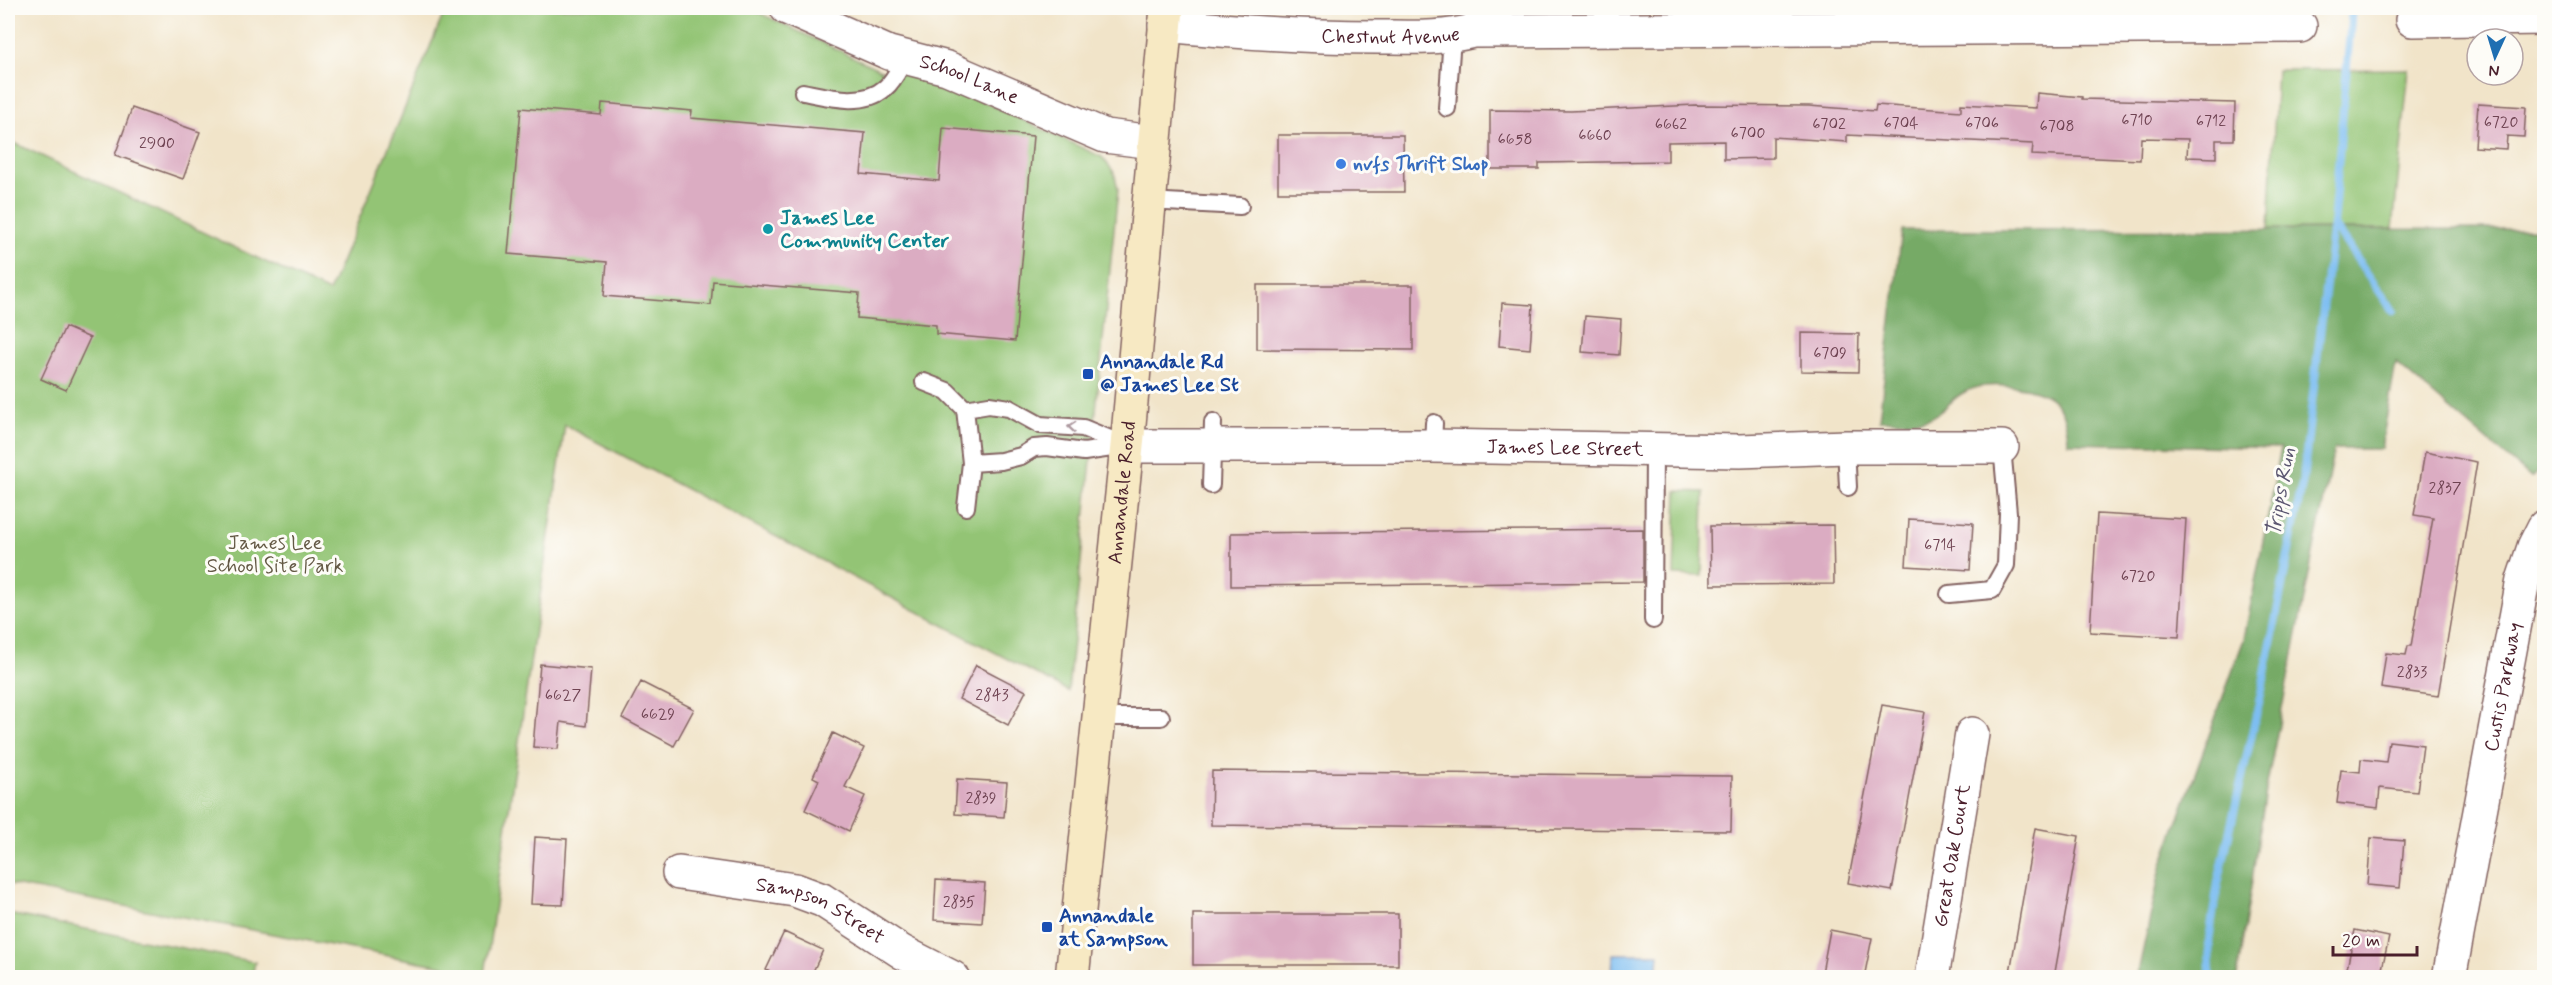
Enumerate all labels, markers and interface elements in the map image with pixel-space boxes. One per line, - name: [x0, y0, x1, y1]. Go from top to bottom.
- street label: Chestnut Avenue: [1321, 21, 1462, 51]
- north arrow: [2465, 27, 2525, 87]
- street label: School Lane: [917, 48, 1023, 111]
- text: N: [2488, 60, 2500, 81]
- house number: 6710: [2121, 110, 2153, 131]
- house number: 6712: [2196, 111, 2226, 132]
- house number: 6720: [2484, 112, 2518, 133]
- house number: 6704: [1883, 113, 1919, 134]
- house number: 6706: [1965, 113, 1999, 134]
- house number: 6662: [1655, 114, 1687, 135]
- house number: 6702: [1812, 114, 1846, 135]
- house number: 6708: [2040, 116, 2074, 137]
- house number: 6700: [1731, 123, 1765, 144]
- house number: 6660: [1578, 125, 1612, 146]
- house number: 6658: [1498, 129, 1532, 150]
- house number: 2900: [139, 133, 175, 154]
- place label: nvfs Thrift Shop: [1353, 151, 1488, 178]
- marker: nvfs Thrift Shop: [1334, 157, 1348, 171]
- place label: James Lee Community Center: [780, 205, 950, 255]
- marker: James Lee Community Center: [761, 222, 775, 236]
- house number: 6709: [1813, 343, 1847, 364]
- place label: Annandale Rd @ James Lee St: [1100, 349, 1239, 399]
- marker: Annandale Rd @ James Lee St: [1081, 367, 1095, 381]
- street label: Annandale Road: [1101, 420, 1143, 565]
- one-way arrow: [1067, 421, 1076, 434]
- street label: James Lee Street: [1486, 433, 1644, 463]
- water label: Tripps Run: [2259, 445, 2303, 539]
- house number: 2837: [2429, 478, 2462, 499]
- park label: James Lee School Site Park: [207, 530, 343, 580]
- house number: 6714: [1924, 535, 1956, 556]
- house number: 6720: [2121, 566, 2155, 587]
- street label: Custis Parkway: [2478, 620, 2528, 754]
- house number: 2833: [2397, 662, 2427, 683]
- house number: 6627: [545, 685, 581, 706]
- house number: 2843: [975, 685, 1009, 706]
- house number: 6629: [641, 704, 675, 725]
- street label: Great Oak Court: [1927, 782, 1977, 929]
- house number: 2839: [966, 788, 997, 809]
- street label: Sampson Street: [754, 871, 890, 951]
- house number: 2835: [943, 892, 975, 913]
- place label: Annandale at Sampson: [1059, 903, 1168, 953]
- scale bar: [2333, 919, 2417, 957]
- marker: Annandale at Sampson: [1040, 920, 1054, 934]
- text: 20 m: [2342, 929, 2380, 953]

